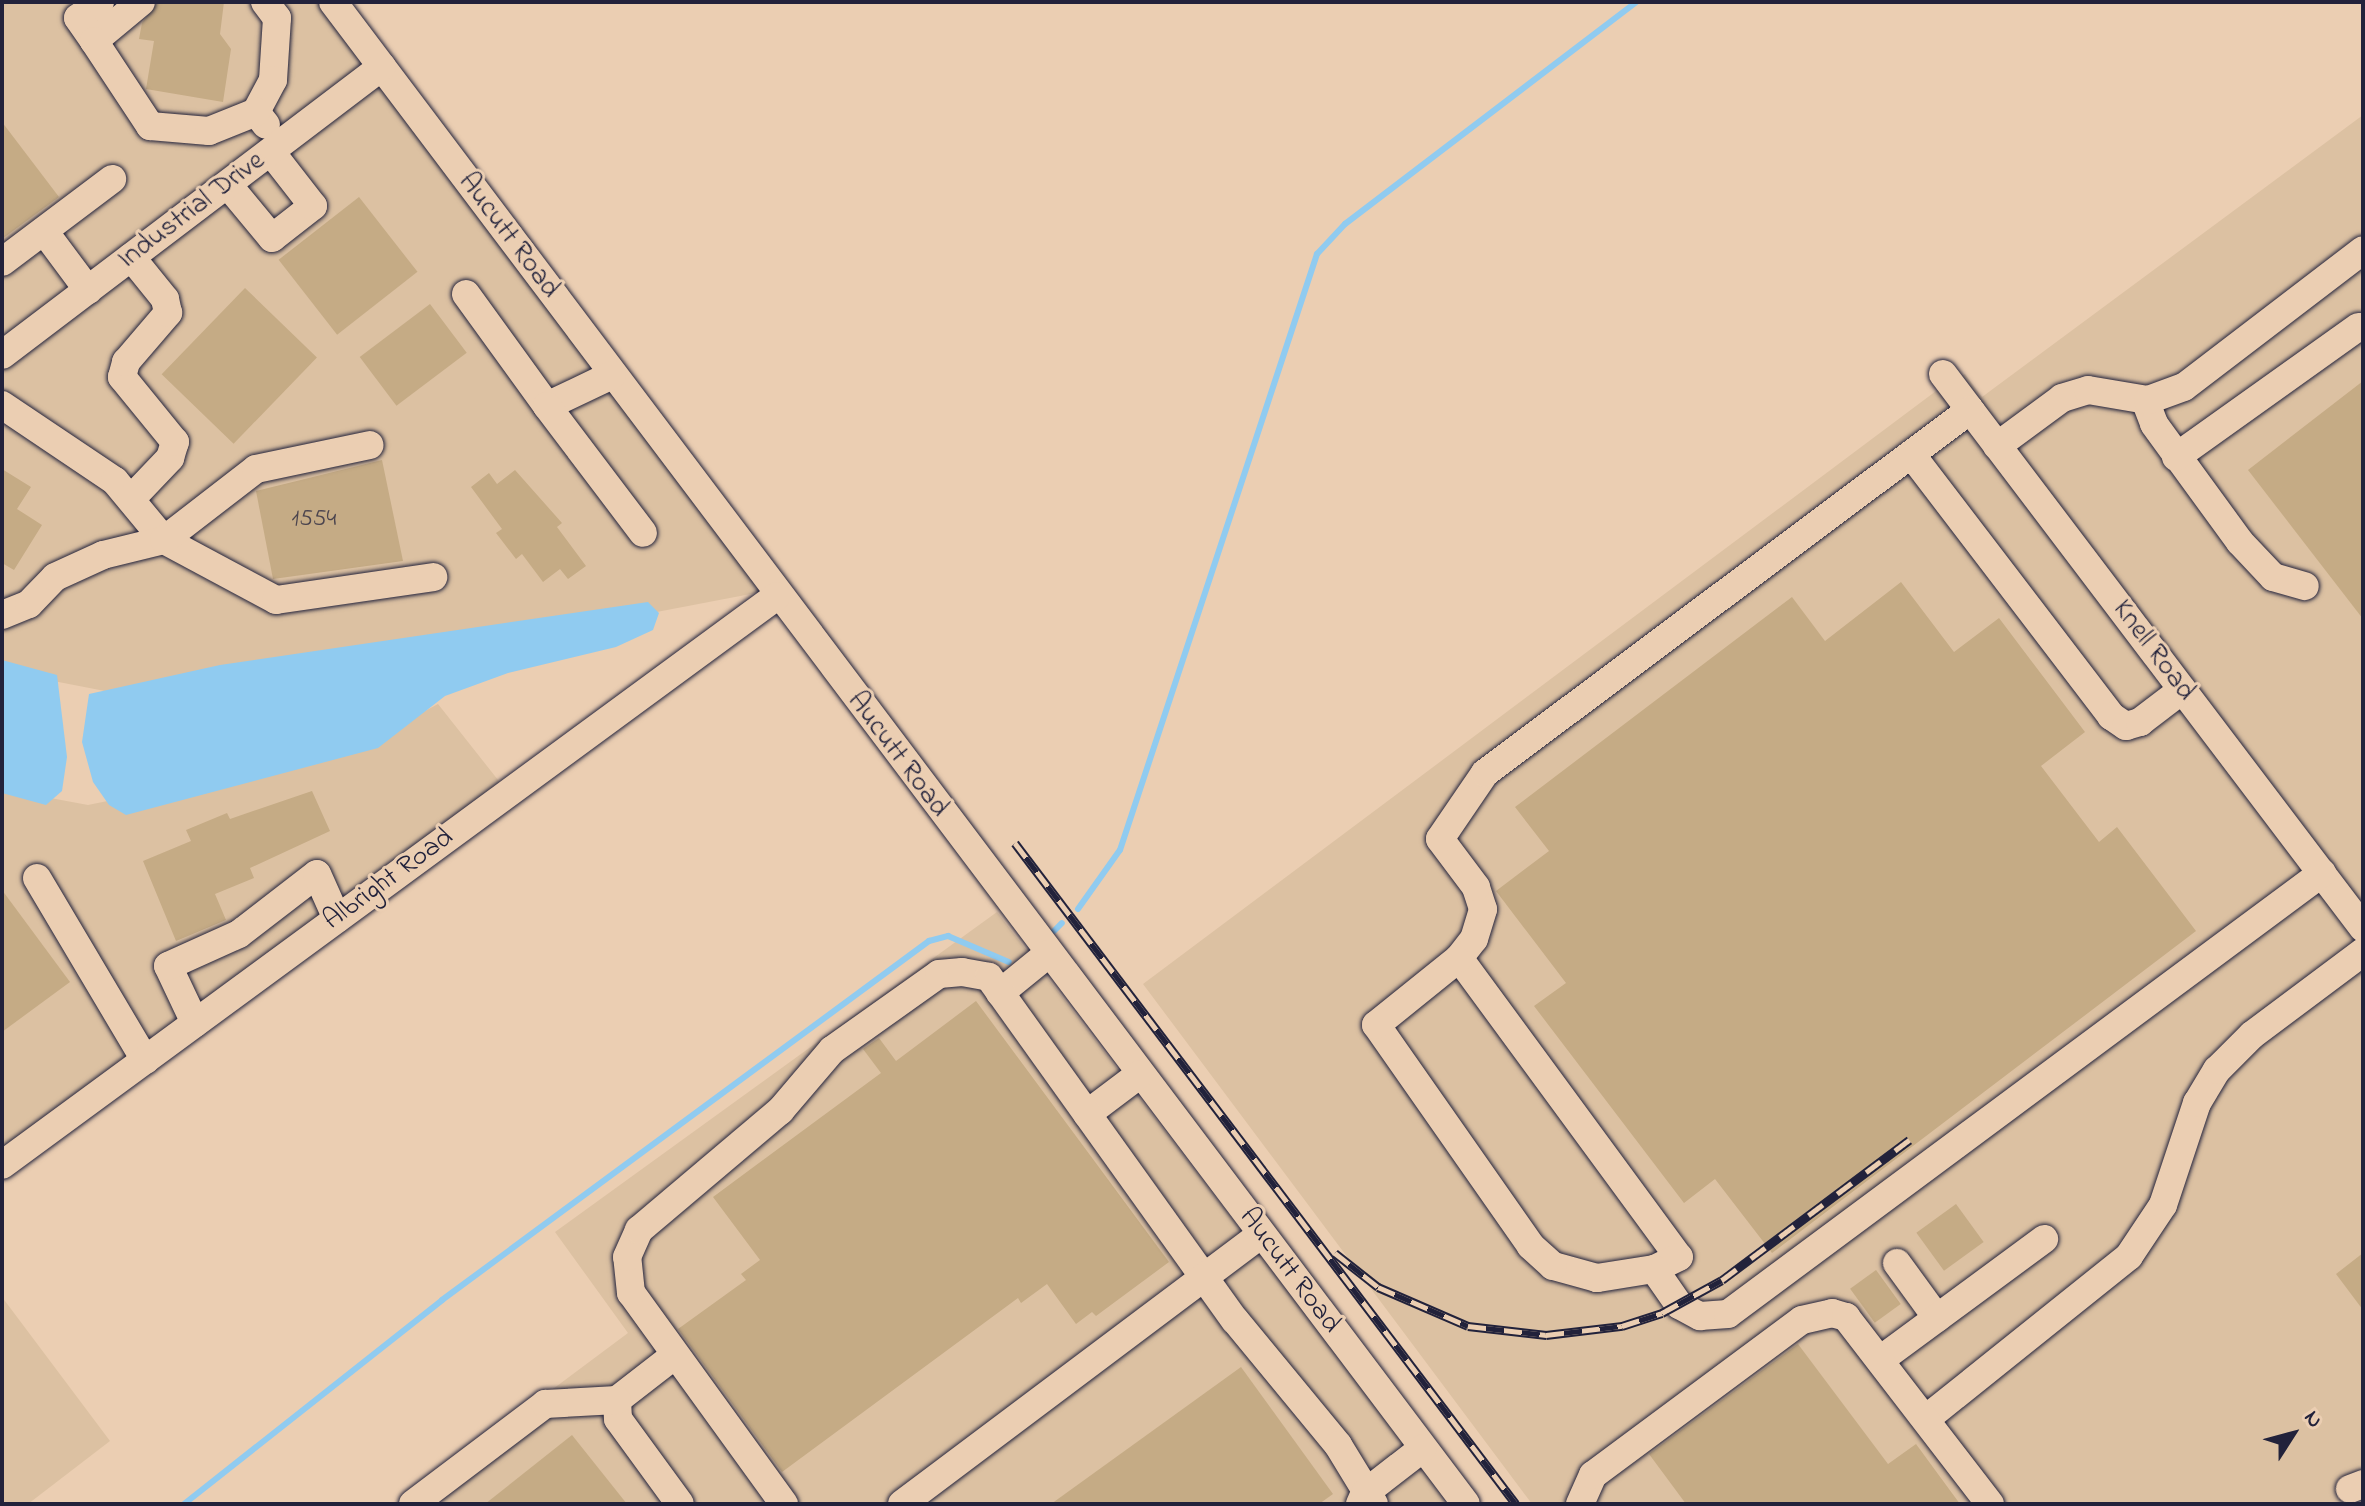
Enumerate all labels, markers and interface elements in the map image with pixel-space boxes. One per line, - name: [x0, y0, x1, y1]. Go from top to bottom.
- street label: Industrial Drive: [112, 145, 272, 277]
- street label: Aucutt Road: [450, 167, 566, 305]
- house number: 1554: [292, 506, 336, 534]
- street label: Knell Road: [2104, 594, 2202, 708]
- street label: Aucutt Road: [839, 686, 955, 824]
- street label: Albright Road: [317, 822, 461, 938]
- street label: Aucutt Road: [1231, 1202, 1347, 1340]
- north arrow: [2253, 1394, 2333, 1474]
- text: N: [2295, 1404, 2330, 1435]

